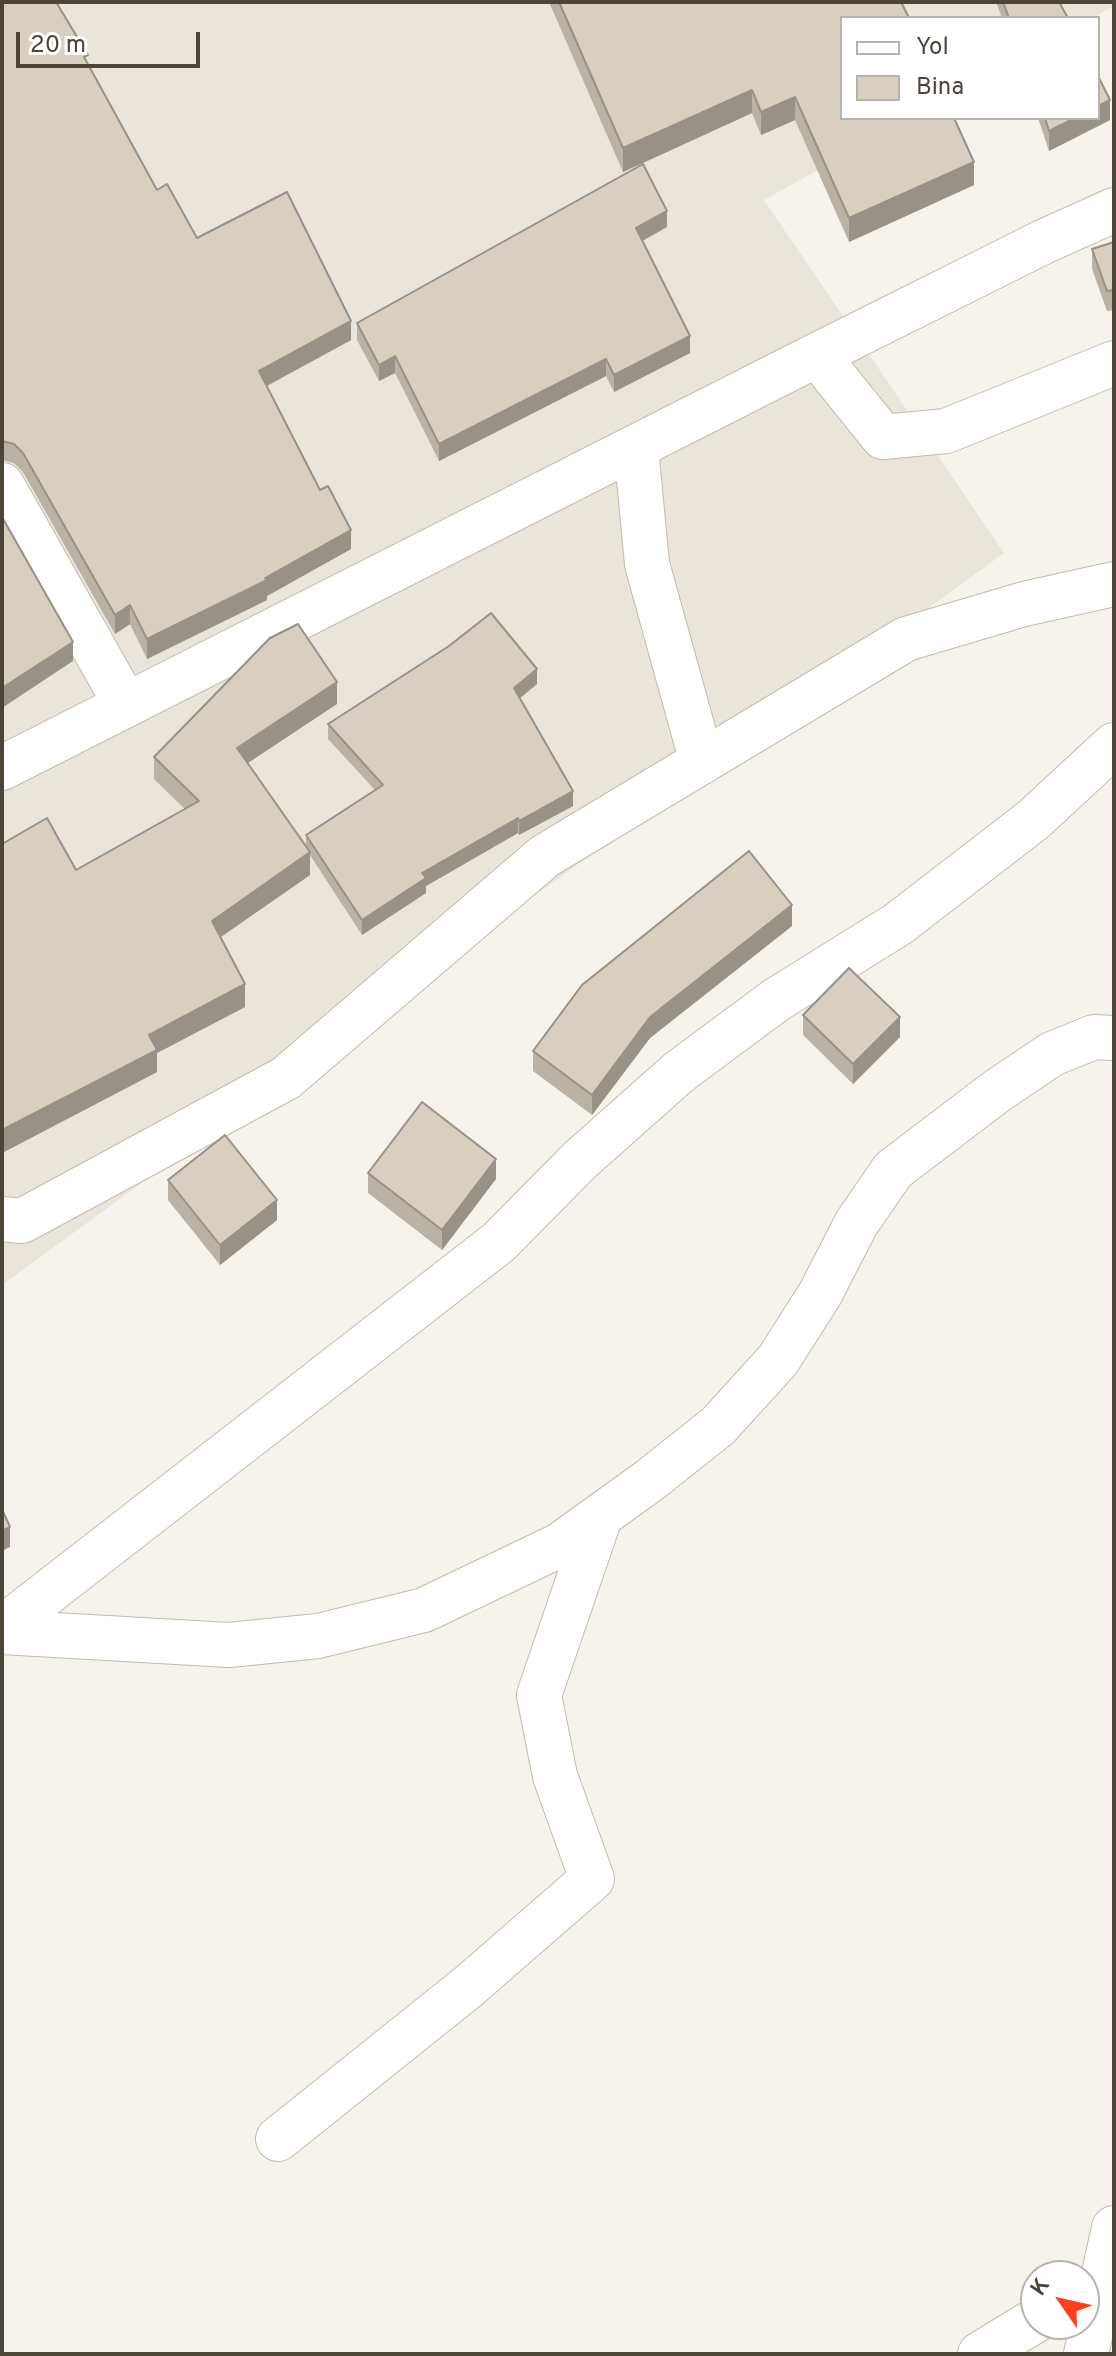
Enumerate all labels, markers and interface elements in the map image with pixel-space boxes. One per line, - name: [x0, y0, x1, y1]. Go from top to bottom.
- scale bar: [20, 16, 204, 66]
- legend: [840, 16, 1100, 120]
- text: 20 m: [30, 31, 86, 61]
- text: Yol: [916, 33, 949, 63]
- text: Bina: [916, 73, 964, 103]
- north arrow: [1020, 2260, 1100, 2340]
- text: K: [1026, 2273, 1057, 2301]

